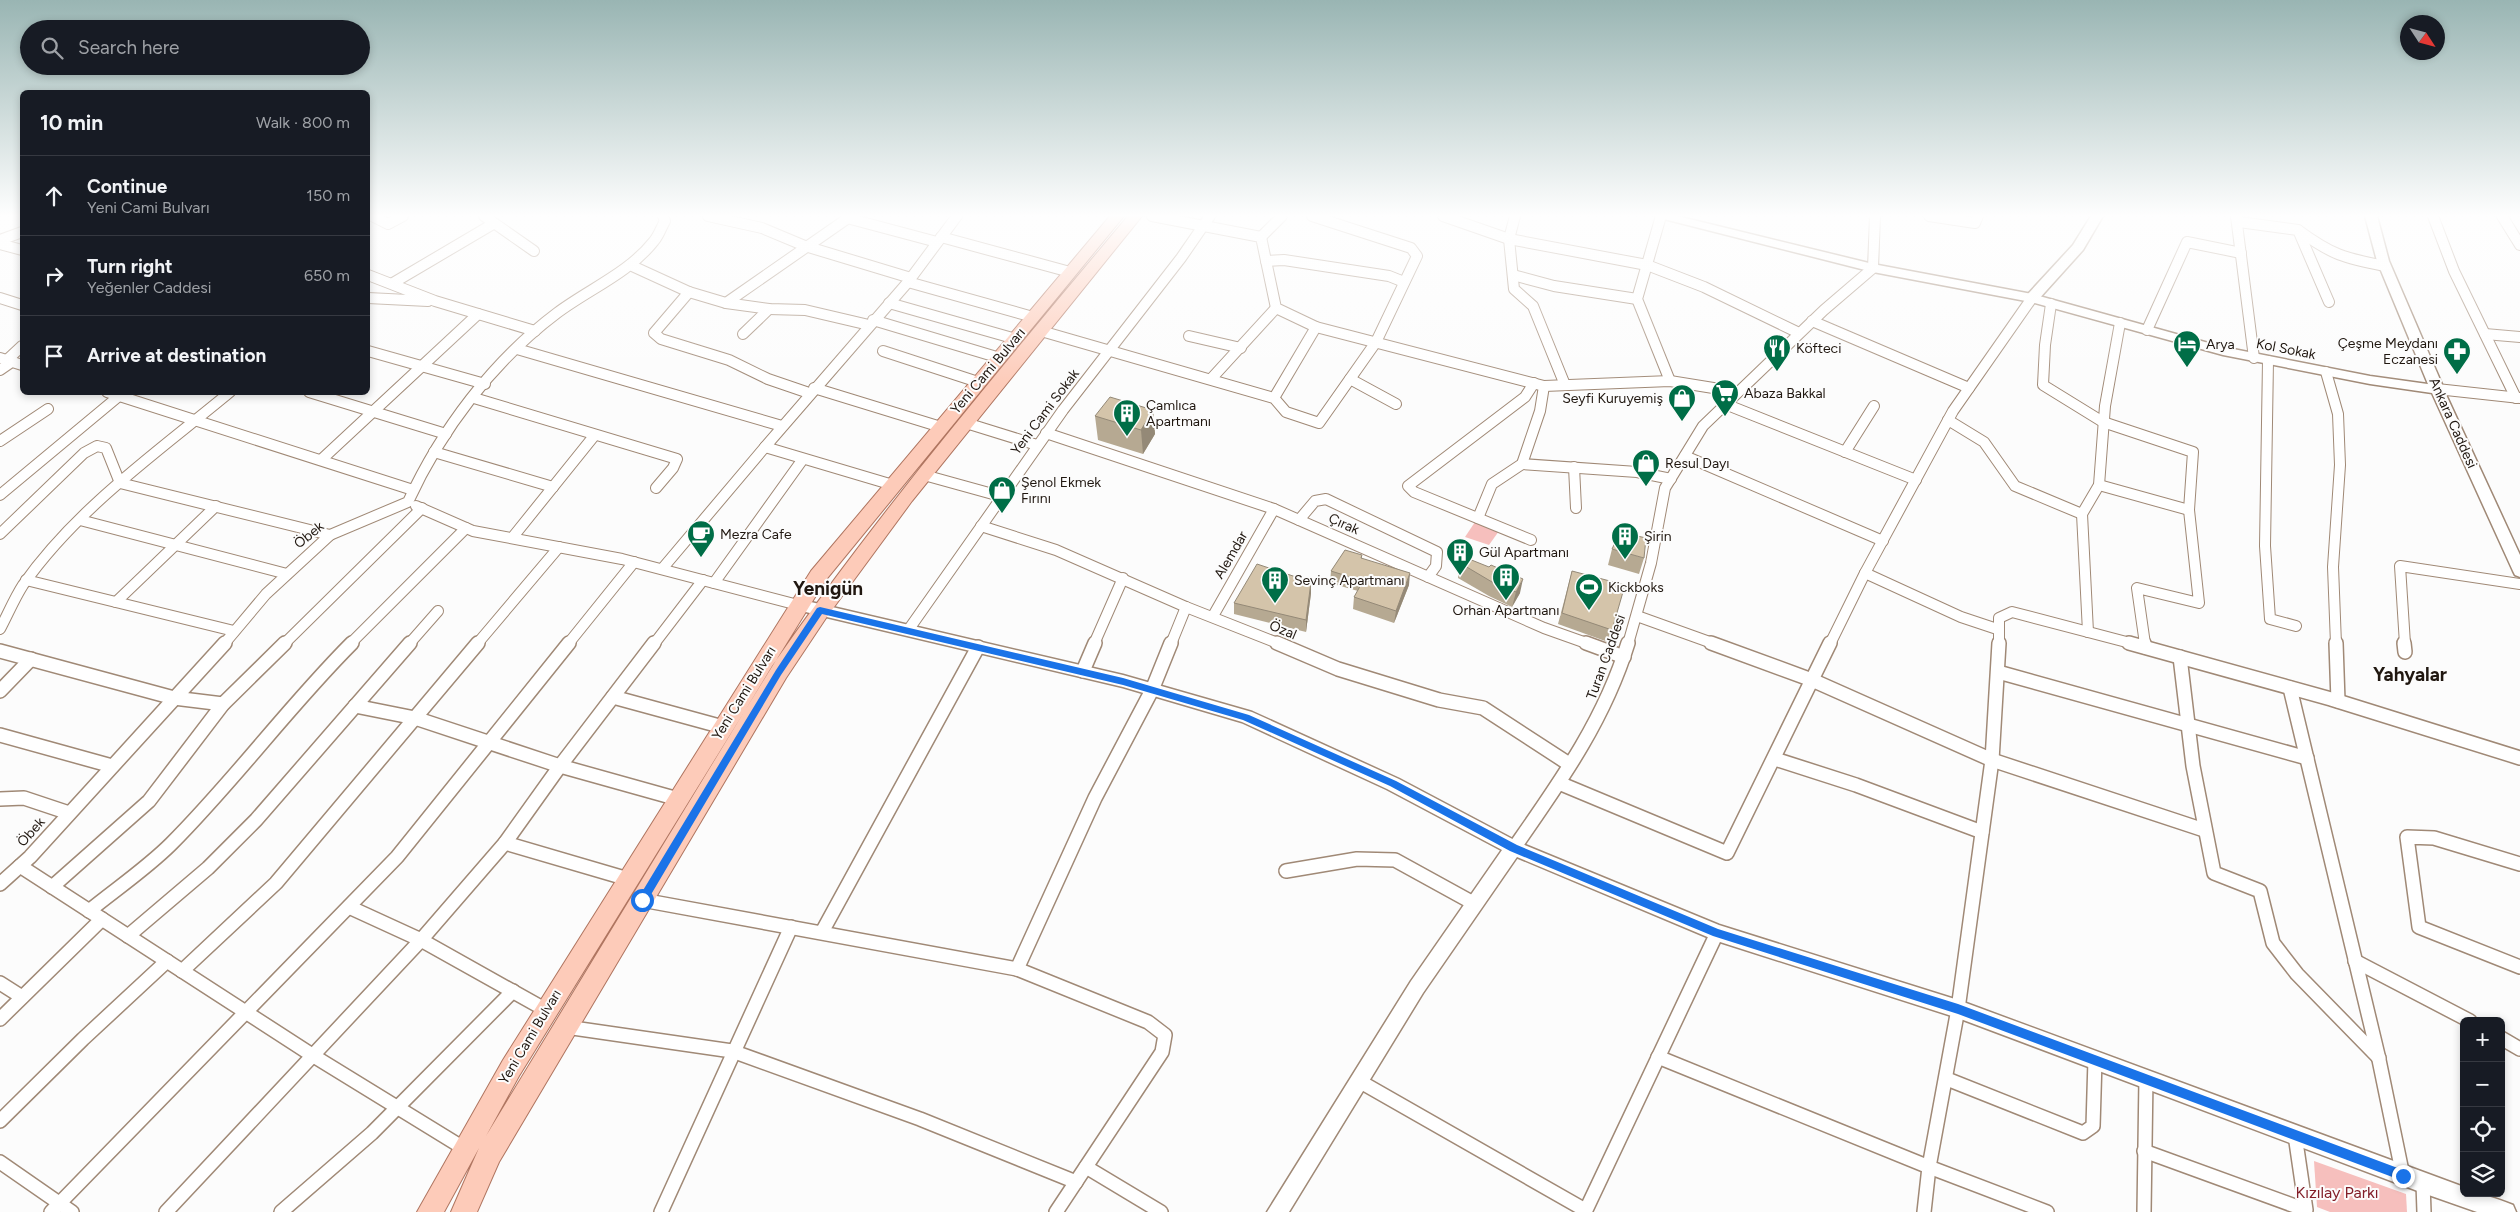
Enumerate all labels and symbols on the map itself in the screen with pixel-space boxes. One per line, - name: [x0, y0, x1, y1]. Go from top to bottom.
- north arrow: [2400, 15, 2445, 60]
- street label: Yeni Cami Bulvarı: [947, 324, 1029, 418]
- hotel icon: Arya: [2172, 329, 2202, 368]
- restaurant icon: Köfteci: [1762, 333, 1792, 372]
- street label: Kol Sokak: [2255, 335, 2317, 363]
- place label: Çeşme Meydanı Eczanesi: [2338, 335, 2438, 368]
- place label: Arya: [2206, 336, 2235, 353]
- pharmacy icon: Çeşme Meydanı Eczanesi: [2442, 336, 2472, 375]
- place label: Köfteci: [1796, 340, 1841, 357]
- street label: Yeni Cami Sokak: [1007, 366, 1083, 458]
- street label: Ankara Caddesi: [2425, 375, 2481, 471]
- supermarket icon: Abaza Bakkal: [1710, 378, 1740, 417]
- shop icon: Seyfi Kuruyemiş: [1667, 383, 1697, 422]
- place label: Abaza Bakkal: [1744, 385, 1826, 402]
- place label: Seyfi Kuruyemiş: [1562, 390, 1663, 407]
- place label: Çamlıca Apartmanı: [1146, 397, 1211, 430]
- building icon: Çamlıca Apartmanı: [1112, 398, 1142, 437]
- shop icon: Resul Dayı: [1631, 448, 1661, 487]
- place label: Resul Dayı: [1665, 455, 1730, 472]
- place label: Şenol Ekmek Fırını: [1021, 474, 1101, 507]
- shop icon: Şenol Ekmek Fırını: [987, 475, 1017, 514]
- street label: Çırak: [1326, 510, 1362, 538]
- street label: Öbek: [291, 518, 328, 552]
- cafe icon: Mezra Cafe: [686, 519, 716, 558]
- building icon: Şirin: [1610, 521, 1640, 560]
- place label: Mezra Cafe: [720, 526, 792, 543]
- street label: Alemdar: [1211, 528, 1252, 582]
- place label: Şirin: [1644, 528, 1672, 545]
- building icon: Gül Apartmanı: [1445, 537, 1475, 576]
- place label: Gül Apartmanı: [1479, 544, 1569, 561]
- building icon: Orhan Apartmanı: [1491, 562, 1521, 601]
- building icon: Sevinç Apartmanı: [1260, 565, 1290, 604]
- place label: Sevinç Apartmanı: [1294, 572, 1404, 589]
- sports icon: Kickboks: [1574, 572, 1604, 611]
- district label: Yenigün: [793, 577, 863, 600]
- place label: Kickboks: [1608, 579, 1664, 596]
- place label: Orhan Apartmanı: [1453, 602, 1559, 619]
- street label: Turan Caddesi: [1583, 612, 1629, 702]
- street label: Özal: [1267, 617, 1299, 643]
- street label: Yeni Cami Bulvarı: [708, 643, 780, 743]
- district label: Yahyalar: [2373, 663, 2447, 686]
- street label: Öbek: [13, 814, 49, 850]
- route start: [631, 889, 654, 912]
- street label: Yeni Cami Bulvarı: [495, 987, 565, 1087]
- route end: [2392, 1165, 2415, 1188]
- park label: Kızılay Parkı: [2295, 1183, 2379, 1202]

